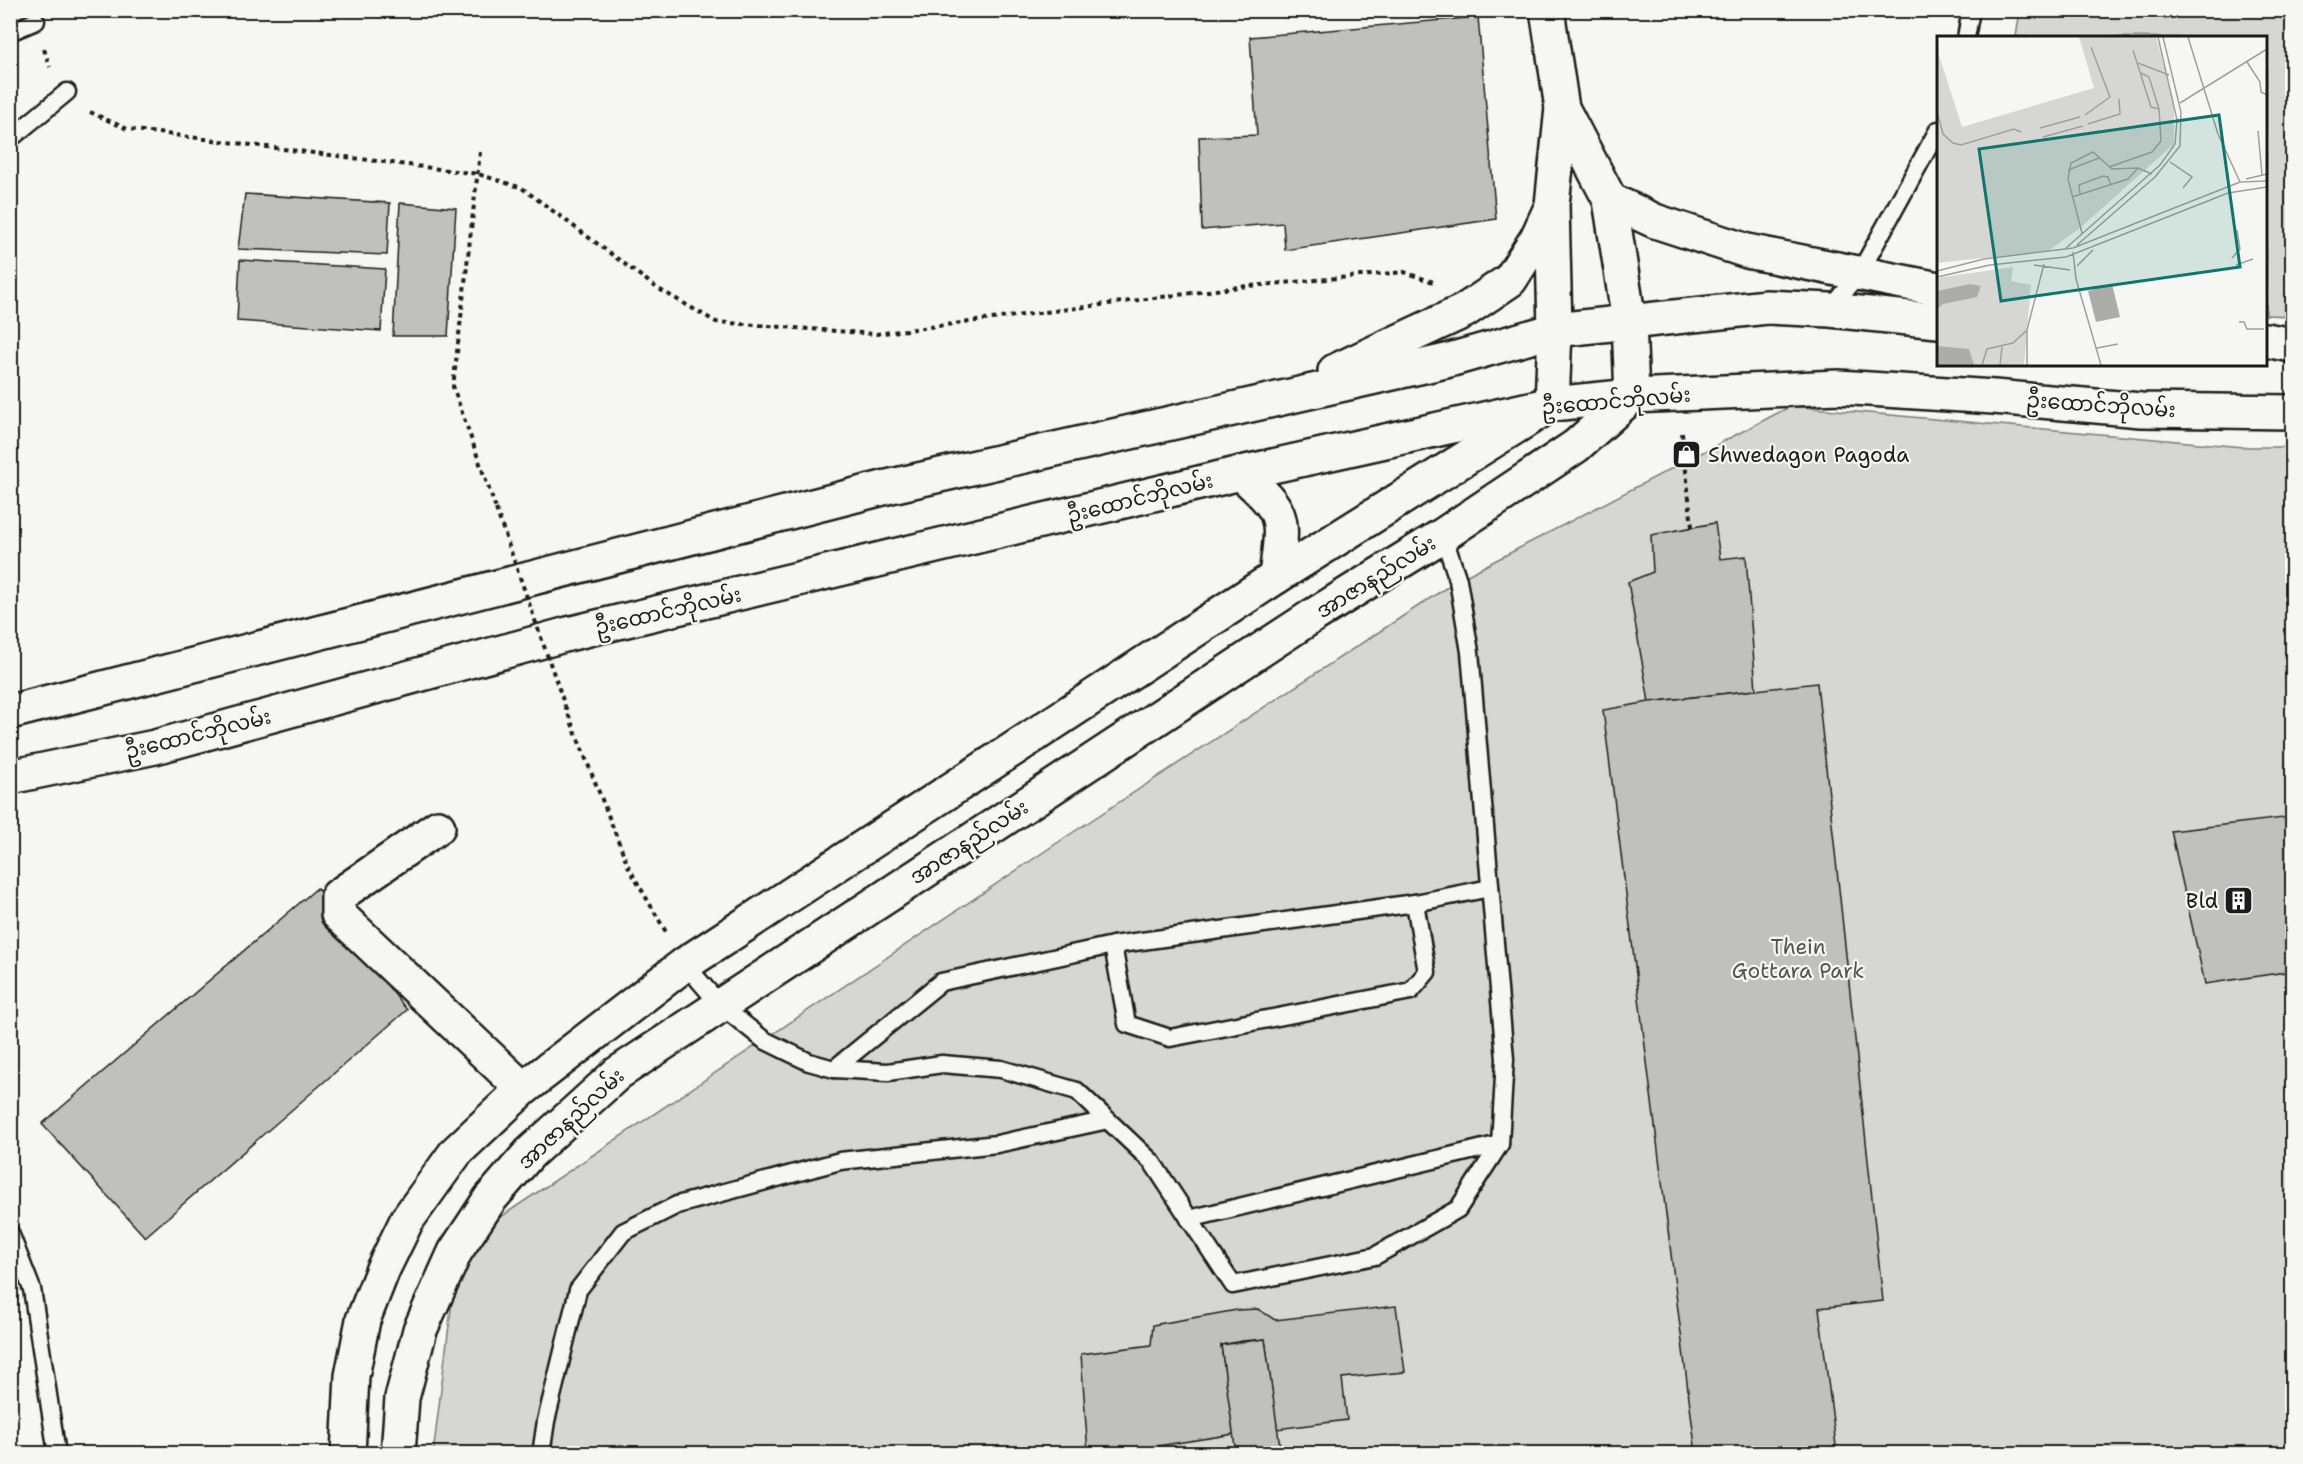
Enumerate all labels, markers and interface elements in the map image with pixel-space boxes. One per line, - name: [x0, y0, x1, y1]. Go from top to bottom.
- inset map: [1937, 36, 2267, 366]
- street label: ဦးထောင်ဘိုလမ်း: [1540, 379, 1692, 424]
- street label: ဦးထောင်ဘိုလမ်း: [2025, 384, 2177, 427]
- shop icon: Shwedagon Pagoda: [1671, 439, 1703, 471]
- place label: Shwedagon Pagoda: [1708, 441, 1909, 469]
- street label: ဦးထောင်ဘိုလမ်း: [1064, 464, 1217, 533]
- street label: အာဇာနည်လမ်း: [1310, 527, 1443, 628]
- street label: ဦးထောင်ဘိုလမ်း: [591, 579, 745, 644]
- street label: ဦးထောင်ဘိုလမ်း: [122, 700, 275, 769]
- street label: အာဇာနည်လမ်း: [903, 791, 1035, 893]
- building icon: Bld: [2223, 885, 2255, 917]
- place label: Bld: [2186, 887, 2218, 915]
- park label: Thein Gottara Park: [1732, 933, 1864, 985]
- street label: အာဇာနည်လမ်း: [510, 1061, 632, 1178]

